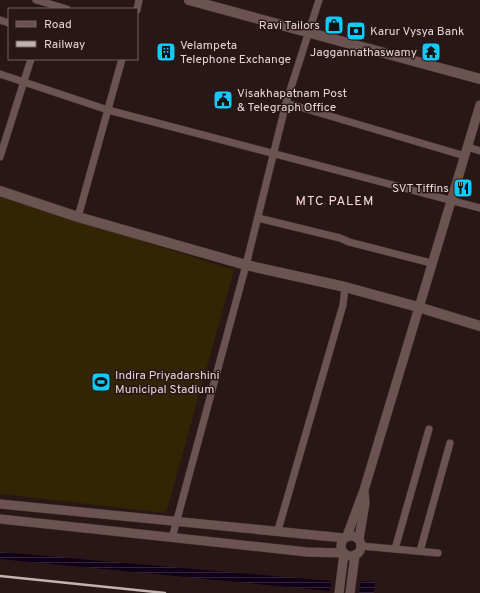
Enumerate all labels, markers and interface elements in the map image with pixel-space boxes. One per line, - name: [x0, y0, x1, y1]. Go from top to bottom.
- legend: [8, 8, 138, 60]
- shop icon: Ravi Tailors: [323, 14, 345, 36]
- text: Road: [44, 17, 72, 33]
- place label: Ravi Tailors: [259, 18, 320, 34]
- bank icon: Karur Vysya Bank: [345, 20, 367, 42]
- place label: Karur Vysya Bank: [370, 24, 464, 40]
- text: Railway: [44, 37, 85, 53]
- place label: Velampeta Telephone Exchange: [180, 38, 291, 68]
- building icon: Velampeta Telephone Exchange: [155, 41, 177, 63]
- temple icon: Jaggannathaswamy: [420, 41, 442, 63]
- place label: Jaggannathaswamy: [310, 45, 417, 61]
- place label: Visakhapatnam Post & Telegraph Office: [237, 86, 347, 116]
- public building icon: Visakhapatnam Post & Telegraph Office: [212, 89, 234, 111]
- restaurant icon: SVT Tiffins: [452, 177, 474, 199]
- place label: SVT Tiffins: [392, 181, 449, 197]
- district label: MTC PALEM: [296, 194, 374, 210]
- place label: Indira Priyadarshini Municipal Stadium: [115, 368, 220, 398]
- sports icon: Indira Priyadarshini Municipal Stadium: [90, 371, 112, 393]

